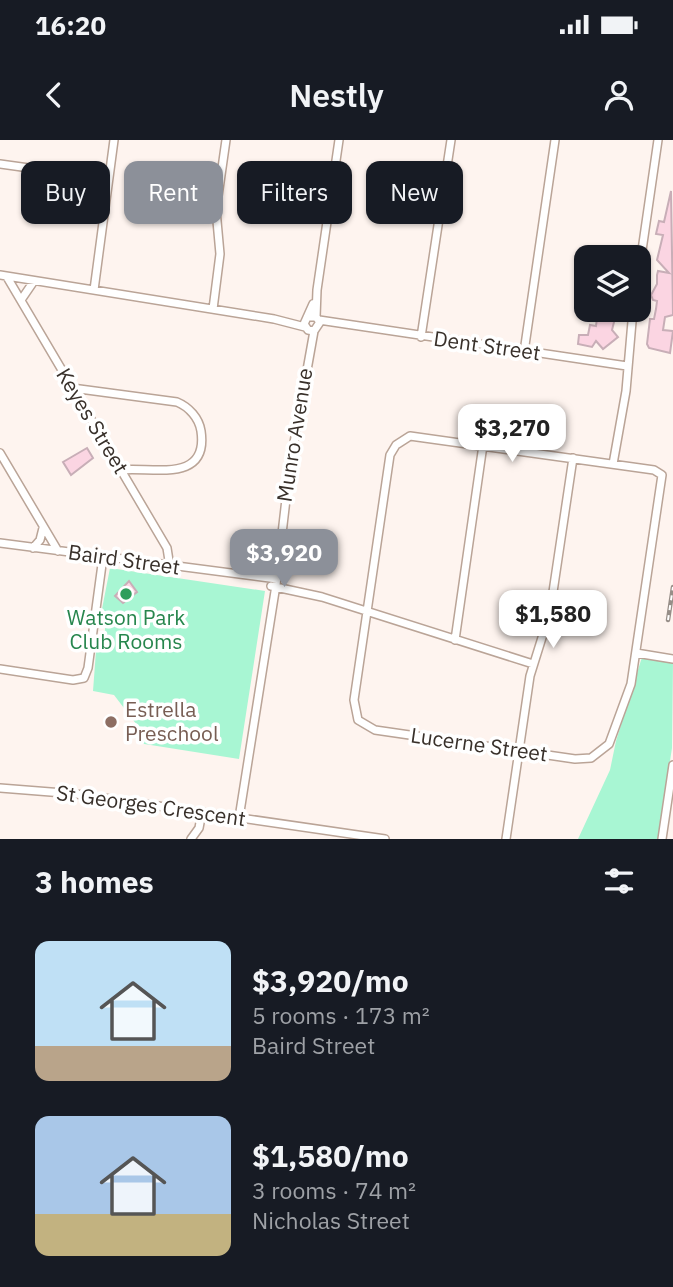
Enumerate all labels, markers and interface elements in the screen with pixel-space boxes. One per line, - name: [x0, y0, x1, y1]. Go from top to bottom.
- text: 16:20: [35, 8, 106, 42]
- text: Nestly: [289, 74, 384, 116]
- icon: back: [35, 76, 73, 114]
- icon: person: [600, 76, 638, 114]
- chip: Buy: [21, 161, 110, 224]
- chip: Rent: [124, 161, 223, 224]
- chip: Filters: [237, 161, 352, 224]
- chip: New: [366, 161, 463, 224]
- map controls: [574, 245, 651, 322]
- button: layers: [574, 245, 651, 322]
- street label: Dent Street: [432, 324, 542, 366]
- street label: Keyes Street: [50, 362, 135, 479]
- street label: Munro Avenue: [270, 366, 318, 504]
- pin: $3,270: [455, 404, 569, 464]
- text: $3,270: [474, 412, 550, 442]
- pin: $3,920: [227, 530, 341, 589]
- street label: Baird Street: [66, 537, 182, 581]
- text: $3,920: [246, 537, 322, 567]
- marker: Watson Park Club Rooms: [118, 586, 134, 602]
- pin: $1,580: [496, 590, 610, 650]
- text: $1,580: [515, 598, 591, 628]
- place label: Watson Park Club Rooms: [67, 603, 185, 655]
- place label: Estrella Preschool: [125, 695, 219, 747]
- marker: Estrella Preschool: [103, 714, 119, 730]
- street label: Lucerne Street: [409, 721, 549, 767]
- street label: St Georges Crescent: [55, 778, 248, 832]
- text: 3 homes: [35, 862, 154, 901]
- icon: filters: [600, 862, 638, 900]
- text: $3,920/mo: [252, 961, 409, 1000]
- icon: home: [91, 969, 175, 1053]
- text: 5 rooms · 173 m²: [252, 1000, 430, 1030]
- text: Baird Street: [252, 1030, 375, 1060]
- text: $1,580/mo: [252, 1136, 409, 1175]
- icon: home: [91, 1144, 175, 1228]
- text: 3 rooms · 74 m²: [252, 1175, 416, 1205]
- text: Nicholas Street: [252, 1205, 410, 1235]

